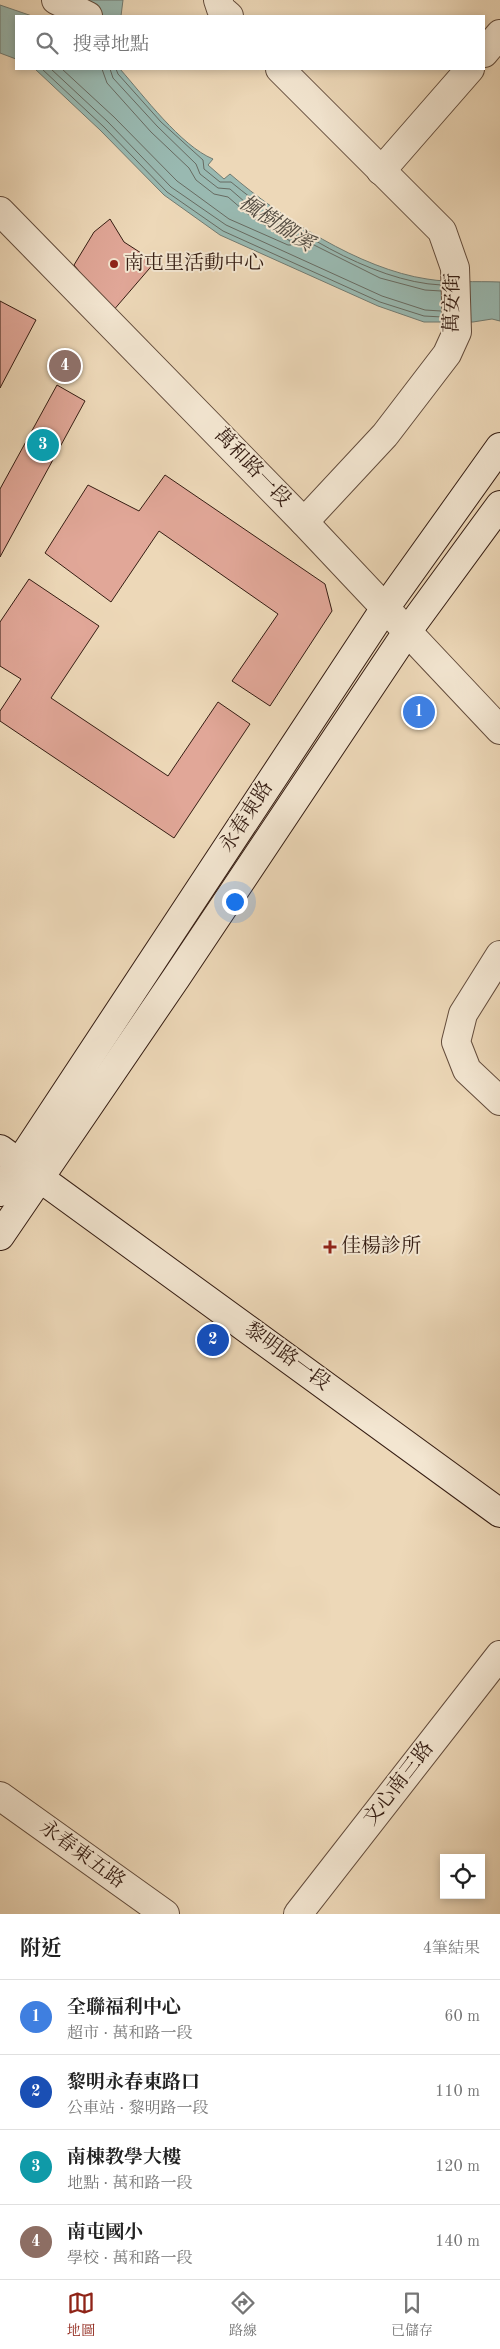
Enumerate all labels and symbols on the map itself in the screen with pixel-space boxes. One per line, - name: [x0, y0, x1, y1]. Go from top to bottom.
- water label: 楓樹腳溪: [235, 191, 320, 257]
- place label: 南屯里活動中心: [124, 252, 264, 274]
- marker: 南屯里活動中心: [108, 258, 120, 270]
- street label: 萬安街: [440, 273, 464, 333]
- pin: 4: [49, 347, 81, 385]
- street label: 萬和路一段: [210, 424, 295, 511]
- pin: 3: [27, 426, 59, 464]
- pin: 1: [403, 693, 435, 731]
- street label: 永春東路: [214, 776, 277, 856]
- your location: [222, 889, 248, 915]
- place label: 佳楊診所: [341, 1235, 421, 1257]
- marker: 佳楊診所: [323, 1240, 337, 1254]
- street label: 黎明路一段: [241, 1318, 335, 1394]
- pin: 2: [197, 1321, 229, 1359]
- street label: 文心南三路: [359, 1737, 438, 1830]
- street label: 永春東五路: [36, 1815, 130, 1892]

